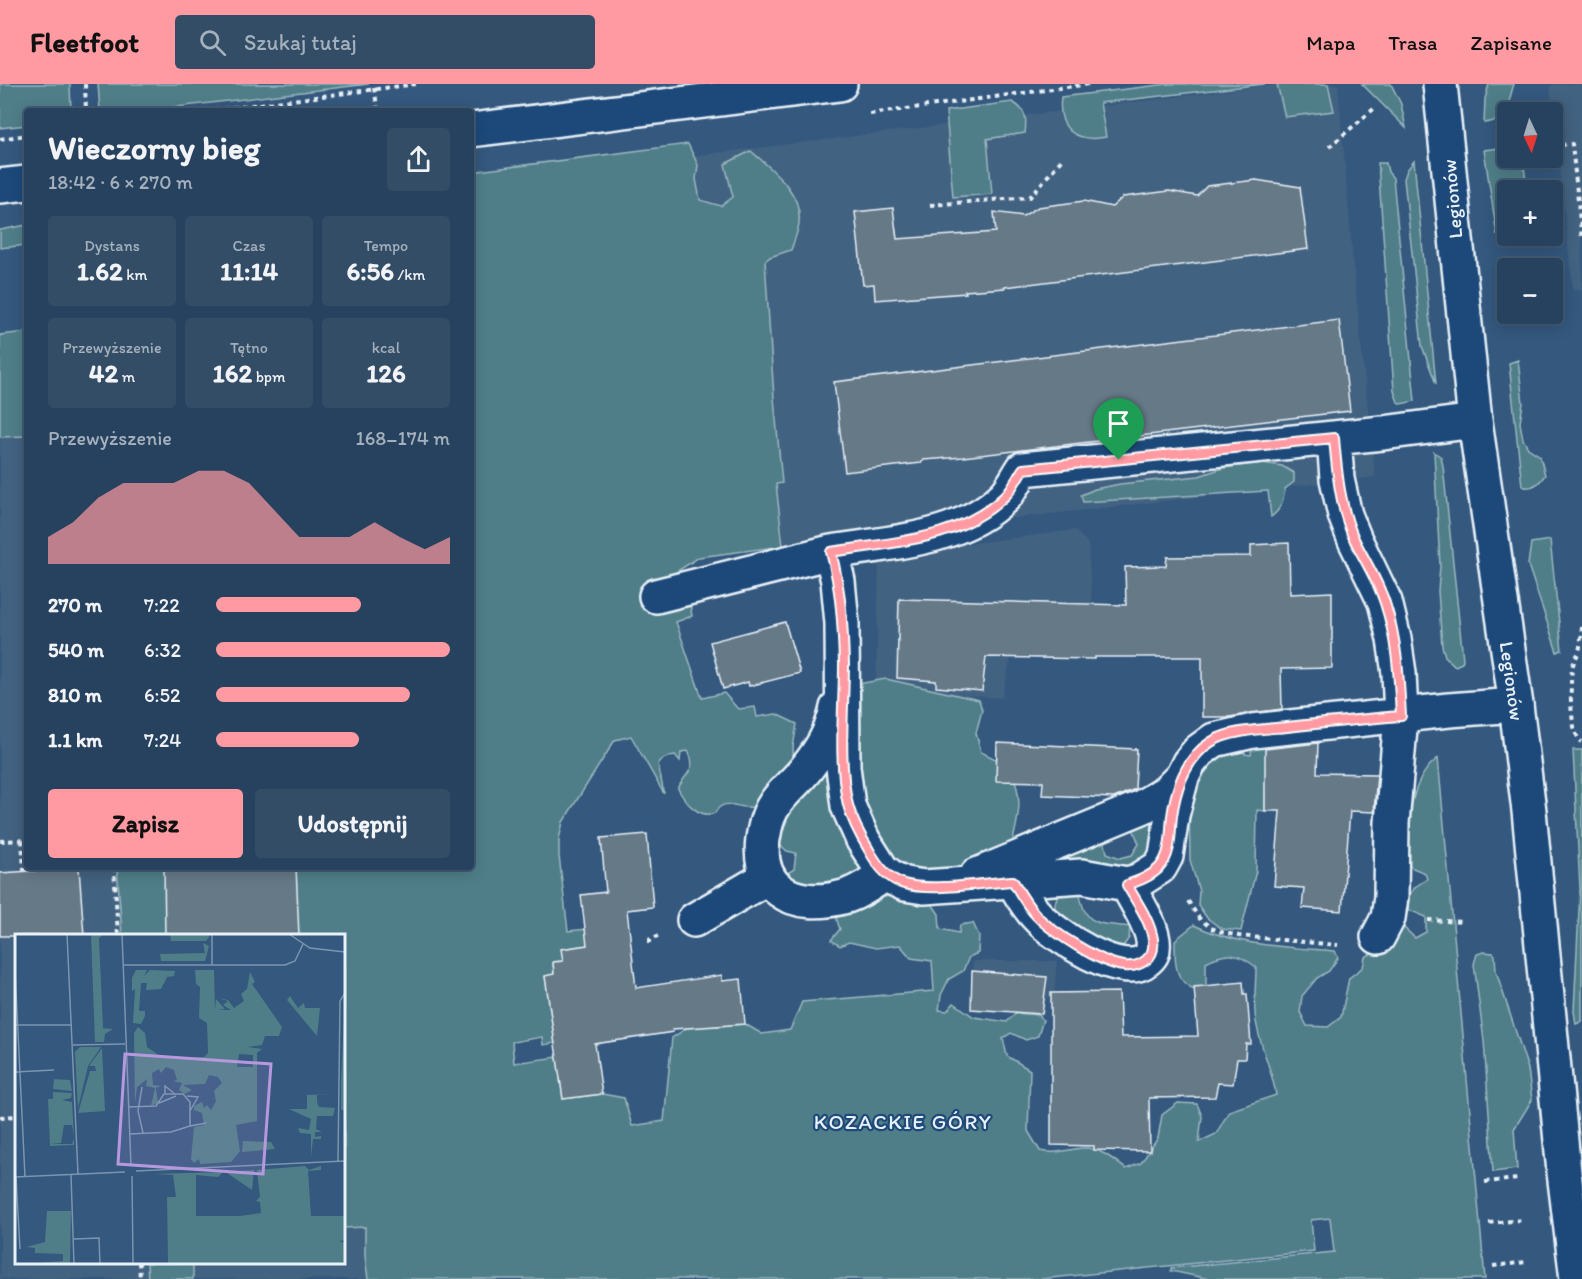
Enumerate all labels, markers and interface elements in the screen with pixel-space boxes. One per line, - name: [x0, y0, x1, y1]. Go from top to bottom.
- search box: [175, 15, 595, 69]
- text: Fleetfoot: [30, 25, 139, 59]
- icon: search: [196, 26, 229, 59]
- text: Szukaj tutaj: [244, 29, 357, 56]
- text: Mapa: [1306, 30, 1355, 55]
- text: Trasa: [1388, 30, 1437, 55]
- text: Zapisane: [1470, 30, 1552, 55]
- north arrow: [1497, 102, 1563, 168]
- map controls: [1497, 102, 1563, 324]
- text: Wieczorny bieg: [48, 128, 261, 167]
- button: share: [387, 128, 450, 191]
- street label: Legionów: [1437, 158, 1467, 240]
- text: 18:42 · 6 × 270 m: [48, 170, 193, 194]
- button: +: [1497, 180, 1563, 246]
- text: Dystans: [84, 236, 140, 255]
- text: Czas: [232, 236, 266, 255]
- text: Tempo: [364, 236, 408, 255]
- text: 1.62: [77, 255, 123, 287]
- text: 11:14: [220, 255, 278, 287]
- text: 6:56: [346, 255, 394, 287]
- button: −: [1497, 258, 1563, 324]
- text: km: [123, 265, 147, 284]
- text: /km: [394, 265, 426, 284]
- text: Przewyższenie: [62, 338, 162, 357]
- text: Tętno: [230, 338, 268, 357]
- text: kcal: [372, 338, 400, 357]
- text: 42: [89, 357, 118, 389]
- text: 162: [213, 357, 252, 389]
- text: 126: [366, 357, 406, 389]
- text: m: [118, 367, 135, 386]
- text: bpm: [252, 367, 285, 386]
- pin: [1093, 398, 1144, 460]
- icon: arrive: [1102, 407, 1135, 440]
- text: Przewyższenie: [48, 426, 172, 450]
- text: 168–174 m: [355, 426, 450, 450]
- text: 270 m: [48, 593, 102, 617]
- text: 7:22: [144, 593, 180, 617]
- text: 540 m: [48, 638, 104, 662]
- text: 6:32: [144, 638, 181, 662]
- street label: Legionów: [1495, 640, 1529, 722]
- text: 810 m: [48, 683, 102, 707]
- text: 6:52: [144, 683, 181, 707]
- text: 1.1 km: [48, 728, 102, 752]
- text: 7:24: [144, 728, 181, 752]
- button: Zapisz: [48, 789, 243, 858]
- button: Udostępnij: [255, 789, 450, 858]
- inset map: [15, 934, 345, 1264]
- district label: KOZACKIE GÓRY: [814, 1109, 992, 1134]

